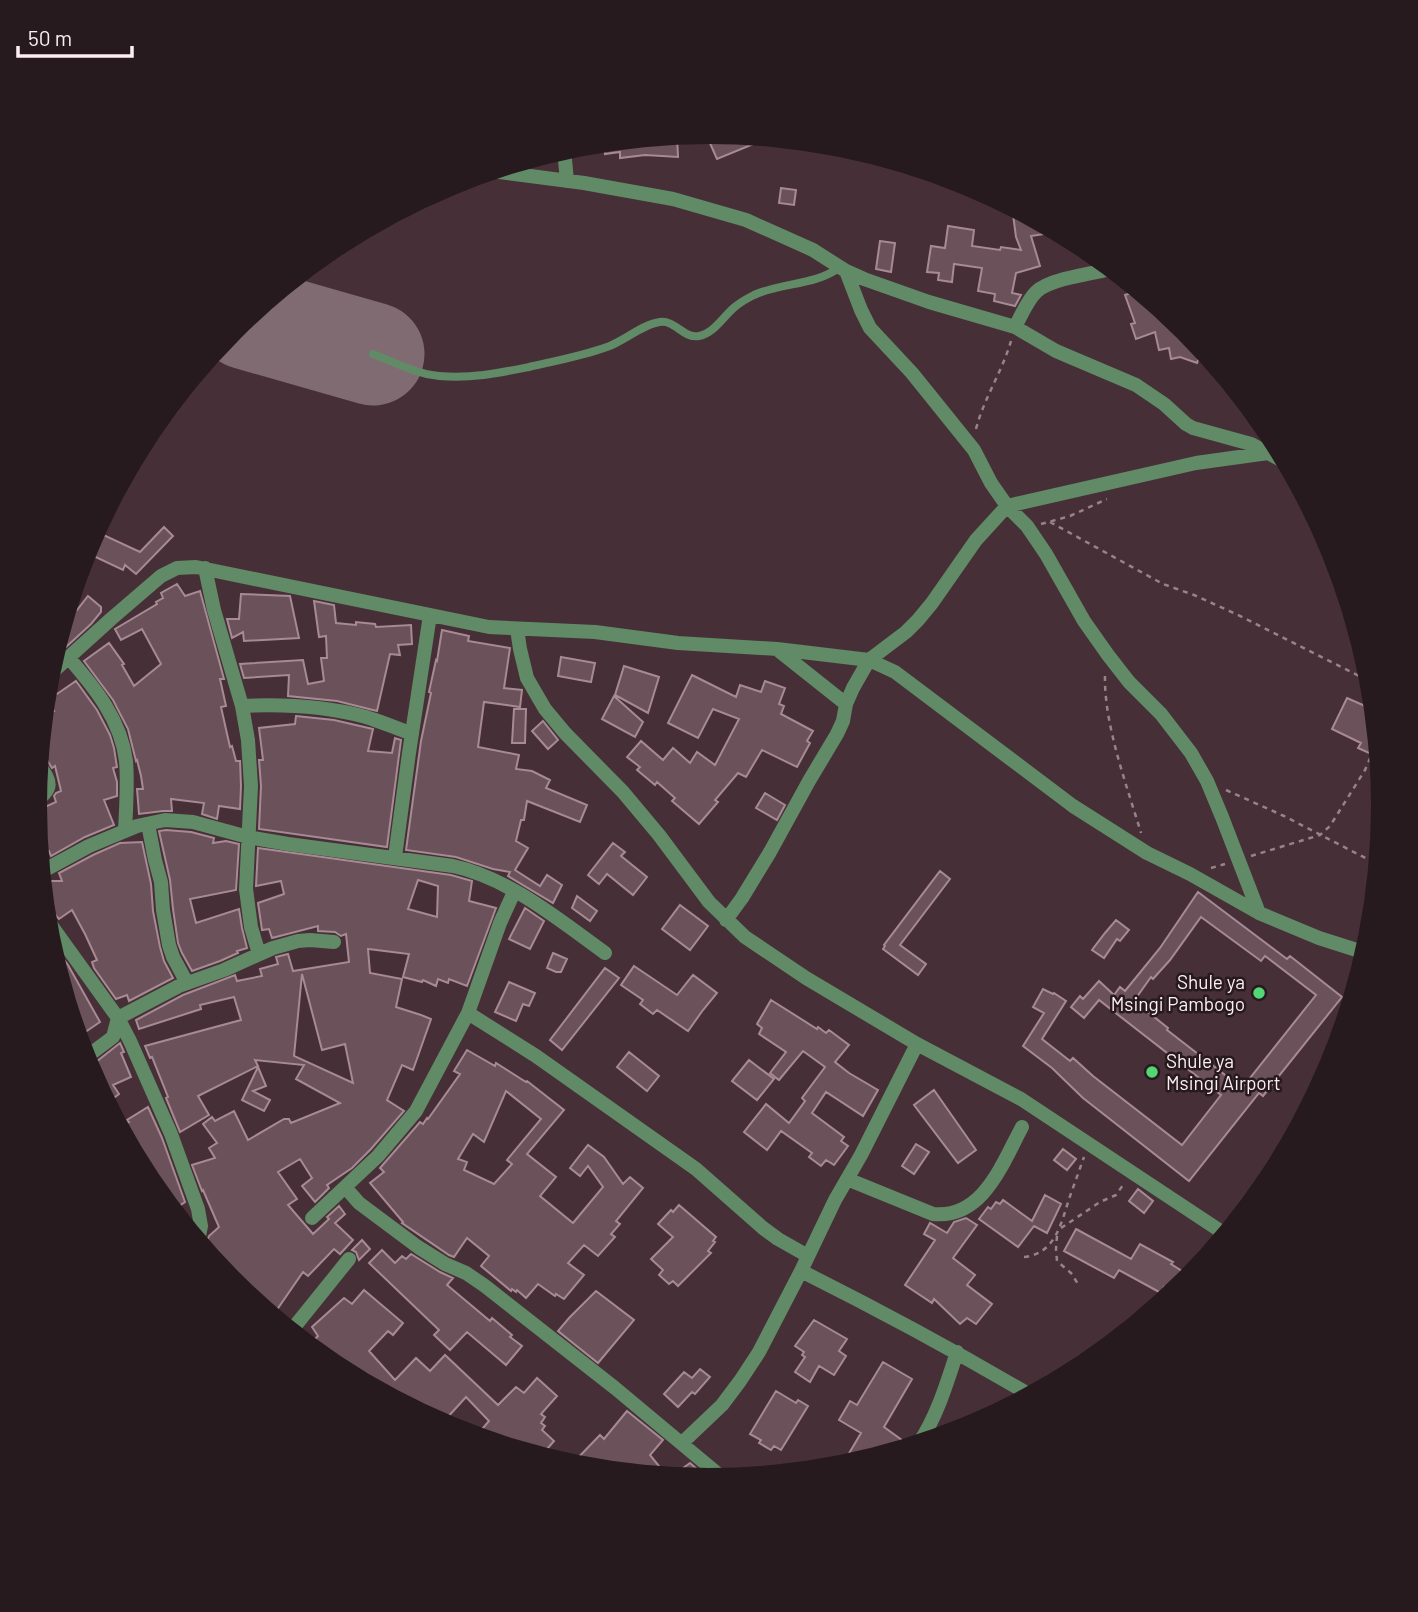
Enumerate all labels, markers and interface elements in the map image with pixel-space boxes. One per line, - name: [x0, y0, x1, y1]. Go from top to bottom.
- scale bar: [18, 14, 131, 58]
- text: 50 m: [28, 25, 72, 50]
- place label: Shule ya Msingi Pambogo: [1111, 970, 1245, 1015]
- marker: Shule ya Msingi Pambogo: [1251, 985, 1267, 1001]
- place label: Shule ya Msingi Airport: [1166, 1049, 1281, 1094]
- marker: Shule ya Msingi Airport: [1144, 1064, 1160, 1080]

